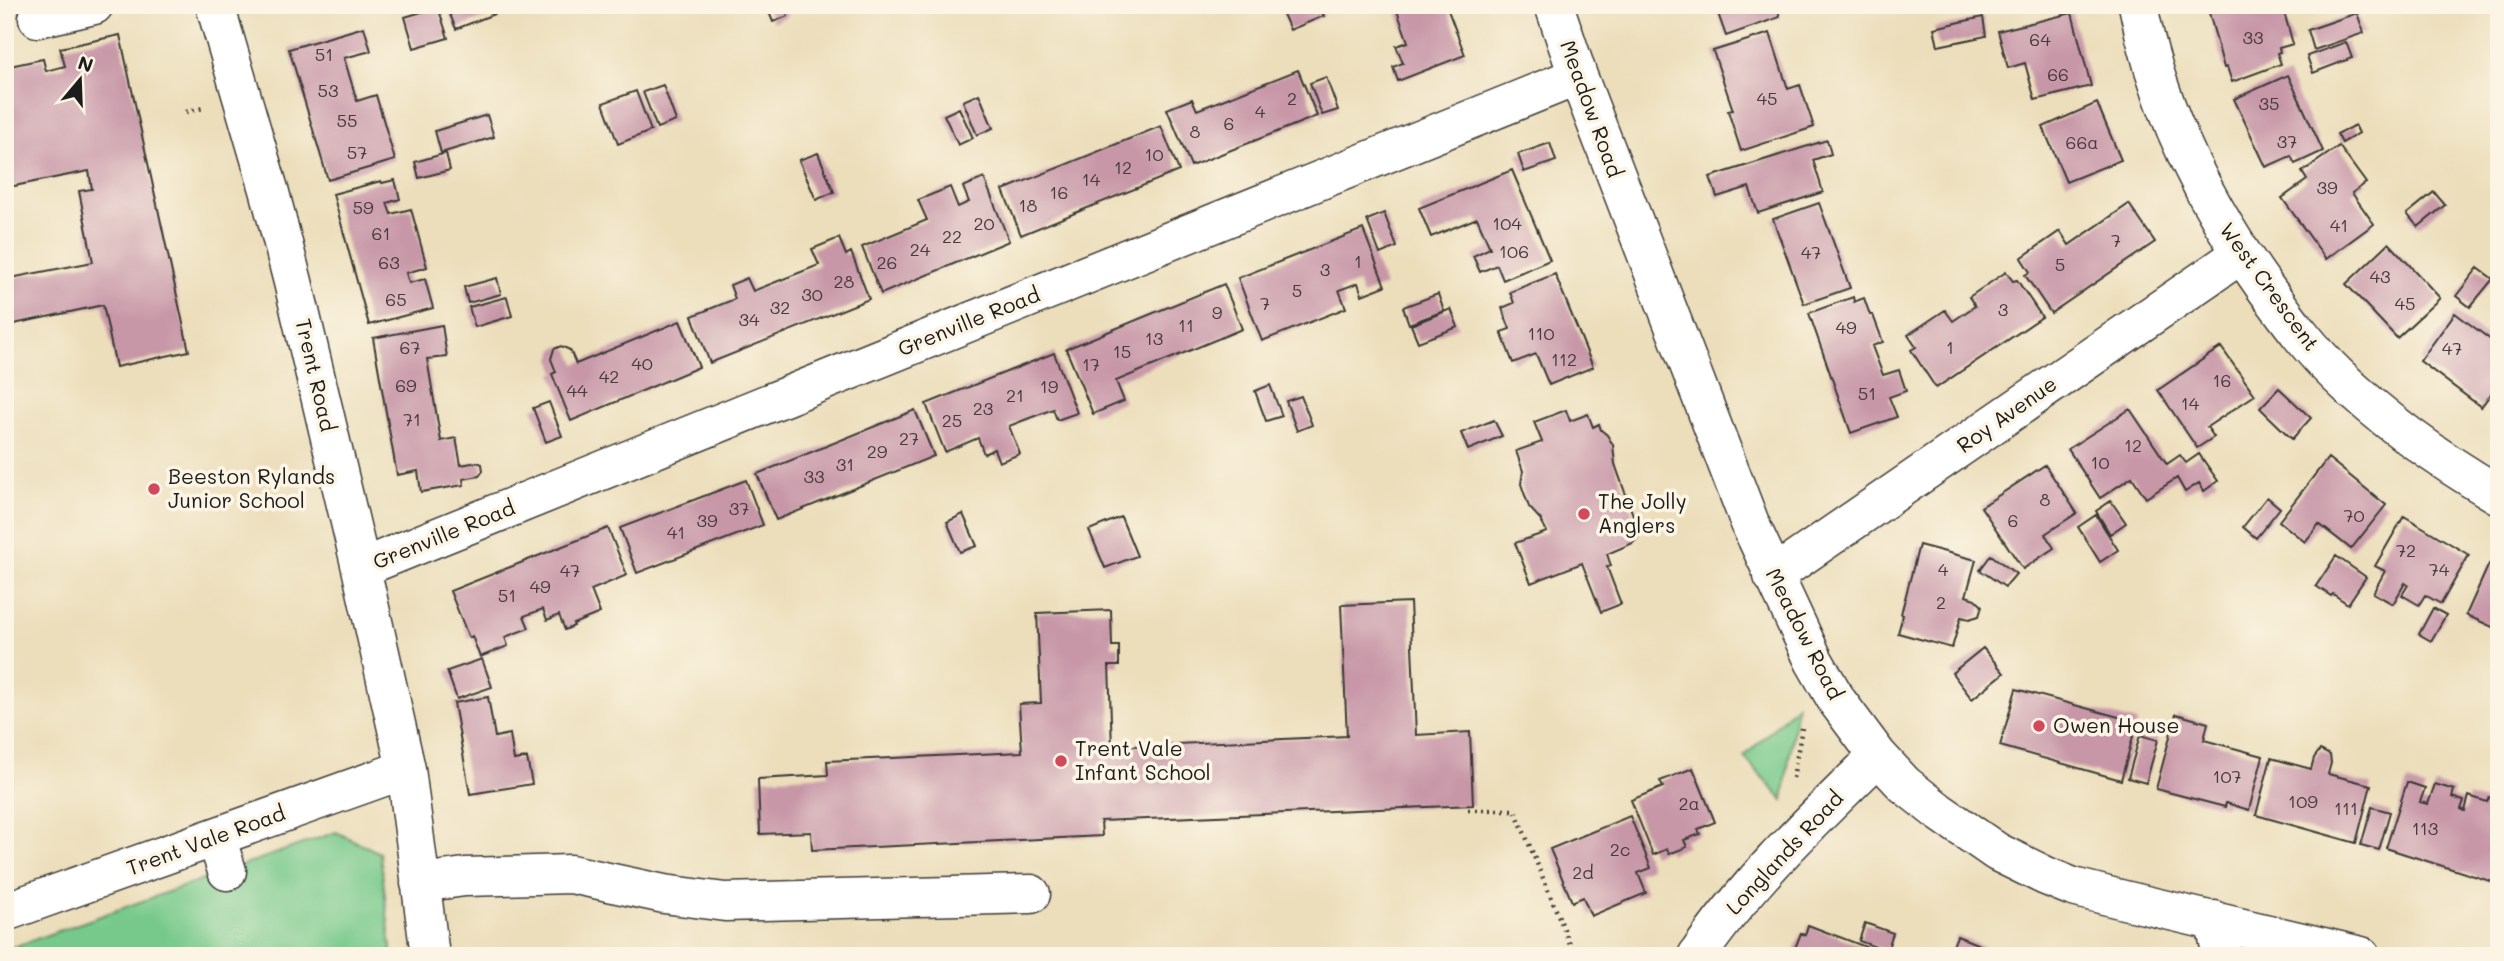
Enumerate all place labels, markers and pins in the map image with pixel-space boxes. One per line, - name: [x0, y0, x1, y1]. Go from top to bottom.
- place label: Beeston Rylands Junior School: [168, 462, 335, 513]
- marker: Beeston Rylands Junior School: [146, 481, 162, 497]
- place label: The Jolly Anglers: [1598, 487, 1687, 538]
- marker: The Jolly Anglers: [1576, 506, 1592, 522]
- place label: Owen House: [2053, 711, 2179, 738]
- marker: Owen House: [2031, 718, 2047, 734]
- place label: Trent Vale Infant School: [1075, 734, 1211, 785]
- marker: Trent Vale Infant School: [1053, 753, 1069, 769]

